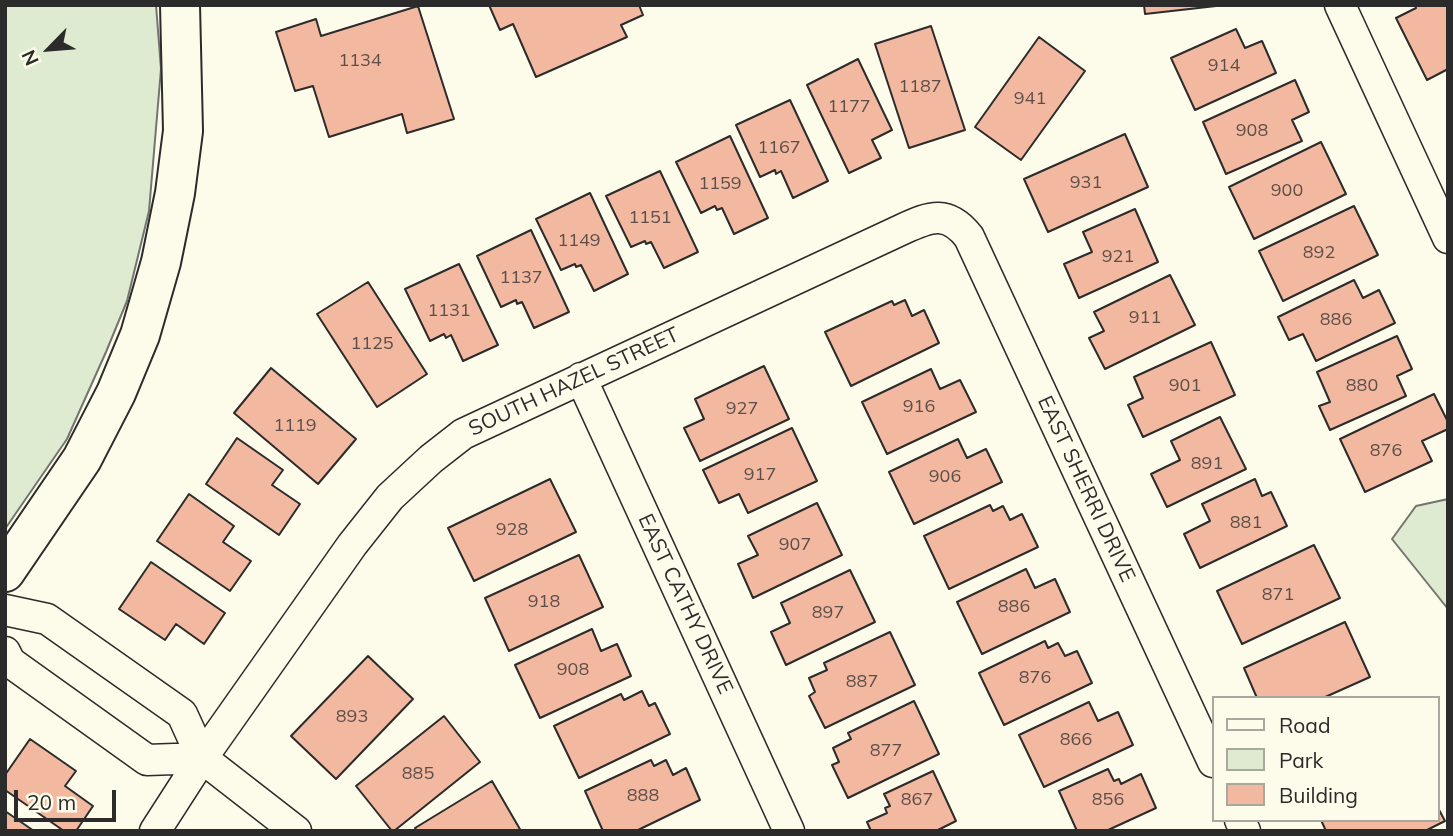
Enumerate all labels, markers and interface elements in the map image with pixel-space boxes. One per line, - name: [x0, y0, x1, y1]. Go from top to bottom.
- north arrow: [14, 14, 84, 84]
- text: N: [16, 46, 44, 69]
- house number: 1134: [338, 50, 382, 72]
- house number: 914: [1208, 55, 1240, 77]
- house number: 1187: [898, 76, 942, 98]
- house number: 941: [1014, 88, 1046, 110]
- house number: 1177: [827, 96, 871, 118]
- house number: 908: [1236, 120, 1268, 142]
- house number: 1167: [757, 137, 801, 159]
- house number: 931: [1070, 172, 1102, 194]
- house number: 1159: [698, 173, 742, 195]
- house number: 900: [1271, 180, 1303, 202]
- house number: 1151: [628, 207, 672, 229]
- house number: 1149: [557, 230, 601, 252]
- house number: 892: [1303, 242, 1335, 264]
- house number: 921: [1102, 246, 1134, 268]
- house number: 1137: [499, 267, 543, 289]
- house number: 1131: [427, 300, 471, 322]
- house number: 911: [1129, 307, 1161, 329]
- house number: 886: [1320, 309, 1352, 331]
- street label: SOUTH HAZEL STREET: [465, 322, 683, 442]
- house number: 1125: [350, 333, 394, 355]
- house number: 901: [1169, 375, 1201, 397]
- house number: 880: [1346, 375, 1378, 397]
- street label: EAST SHERRI DRIVE: [1032, 392, 1140, 586]
- house number: 916: [903, 396, 935, 418]
- house number: 927: [726, 398, 758, 420]
- house number: 1119: [273, 415, 317, 437]
- house number: 876: [1370, 440, 1402, 462]
- house number: 891: [1191, 453, 1223, 475]
- house number: 917: [744, 464, 776, 486]
- house number: 906: [929, 466, 961, 488]
- street label: EAST CATHY DRIVE: [632, 510, 738, 698]
- house number: 881: [1230, 512, 1262, 534]
- house number: 928: [496, 519, 528, 541]
- house number: 907: [779, 534, 811, 556]
- house number: 871: [1262, 584, 1294, 606]
- house number: 918: [528, 591, 560, 613]
- house number: 886: [998, 596, 1030, 618]
- house number: 897: [812, 602, 844, 624]
- house number: 908: [557, 659, 589, 681]
- house number: 876: [1019, 667, 1051, 689]
- house number: 887: [846, 671, 878, 693]
- legend: [1212, 696, 1439, 822]
- house number: 893: [336, 706, 368, 728]
- text: Road: [1279, 712, 1330, 738]
- house number: 866: [1060, 729, 1092, 751]
- house number: 877: [870, 740, 902, 762]
- text: Park: [1279, 747, 1323, 773]
- house number: 885: [402, 763, 434, 785]
- scale bar: [18, 776, 119, 820]
- text: Building: [1279, 782, 1358, 808]
- house number: 888: [627, 785, 659, 807]
- text: 20 m: [27, 789, 76, 815]
- house number: 867: [901, 789, 933, 811]
- house number: 856: [1092, 789, 1124, 811]

